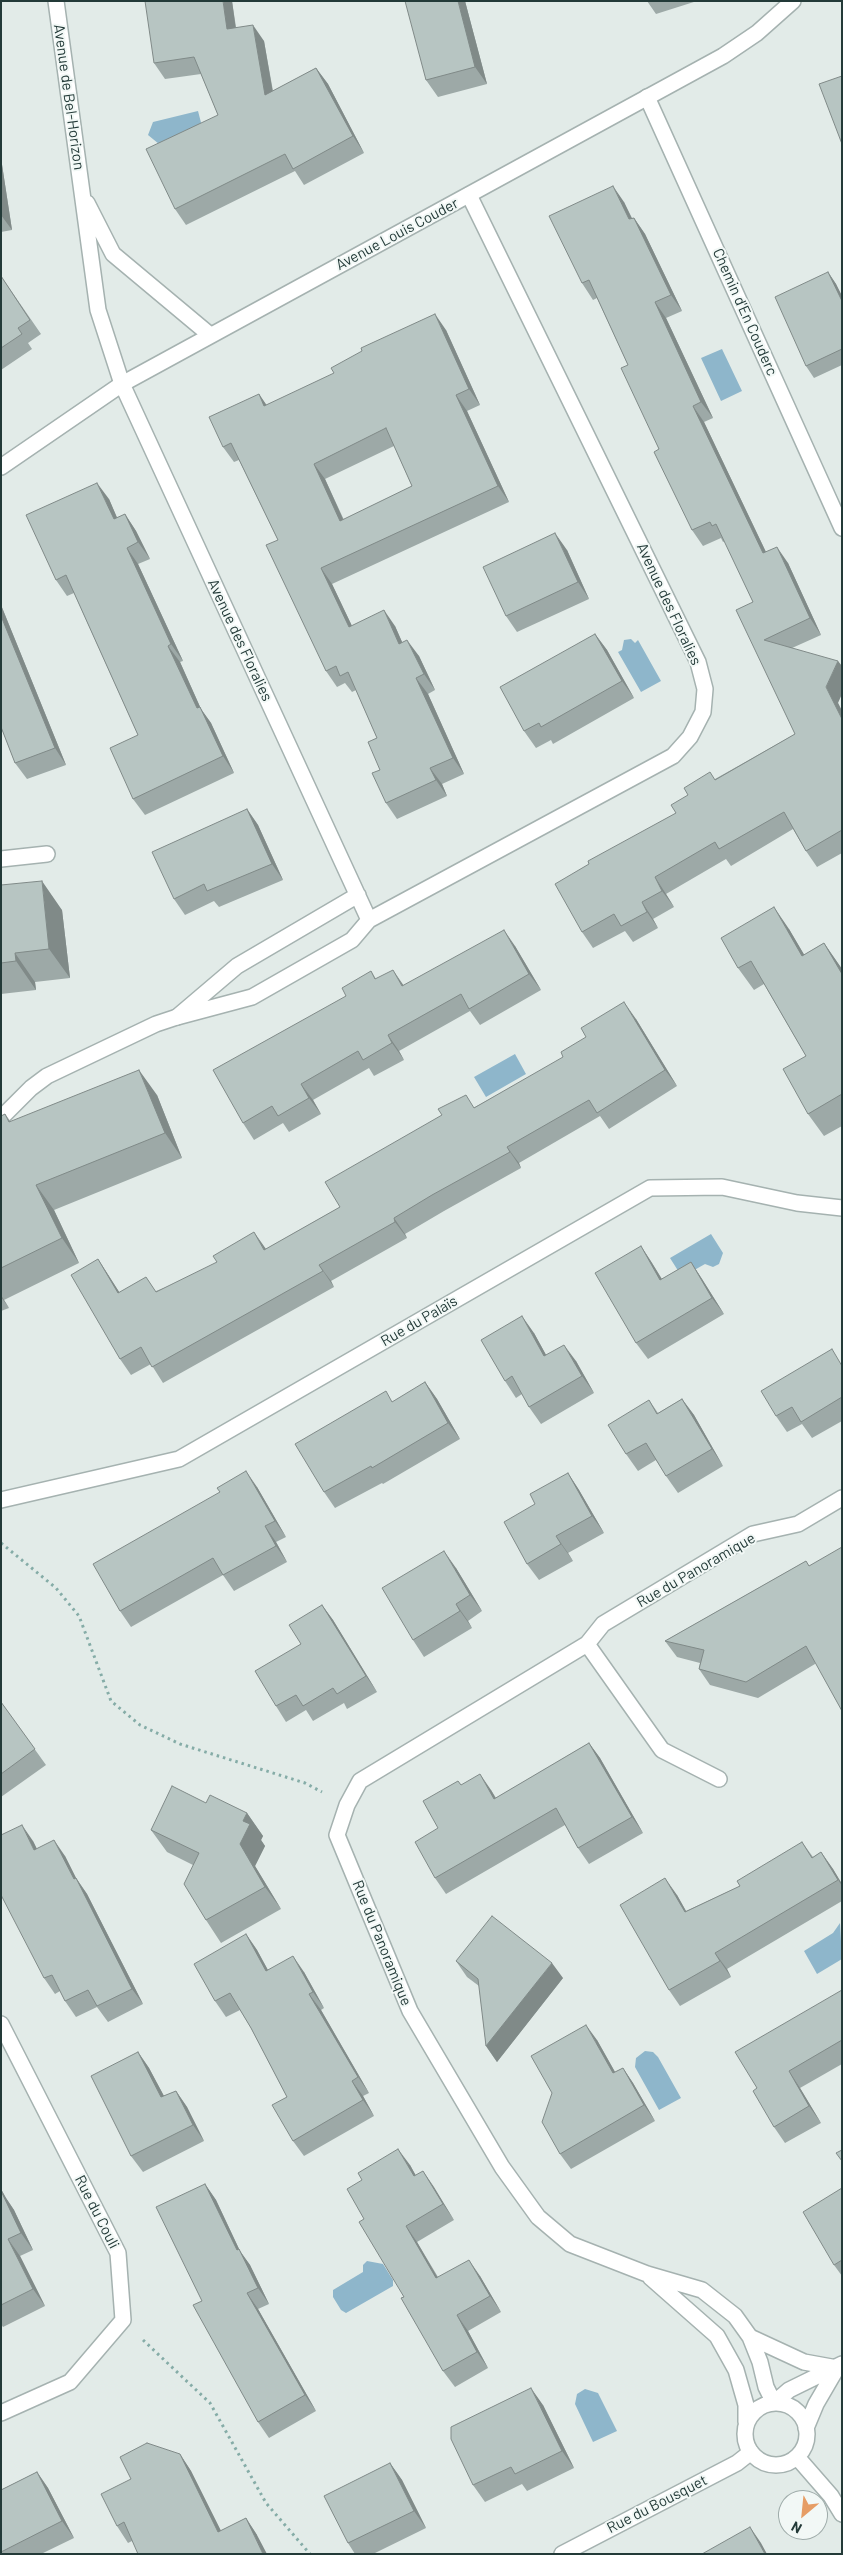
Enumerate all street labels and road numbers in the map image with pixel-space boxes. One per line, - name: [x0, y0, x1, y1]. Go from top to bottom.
- street label: Avenue de Bel-Horizon: [50, 23, 88, 171]
- street label: Avenue Louis Couder: [333, 194, 461, 274]
- street label: Chemin d'En Couderc: [709, 246, 781, 378]
- street label: Avenue des Floralies: [633, 540, 705, 668]
- street label: Avenue des Floralies: [204, 576, 276, 704]
- street label: Rue du Palaïs: [377, 1292, 461, 1350]
- street label: Rue du Panoramique: [634, 1529, 758, 1611]
- street label: Rue du Panoramique: [349, 1878, 415, 2008]
- street label: Rue du Couli: [71, 2172, 123, 2252]
- street label: Rue du Bousquet: [604, 2471, 710, 2537]

